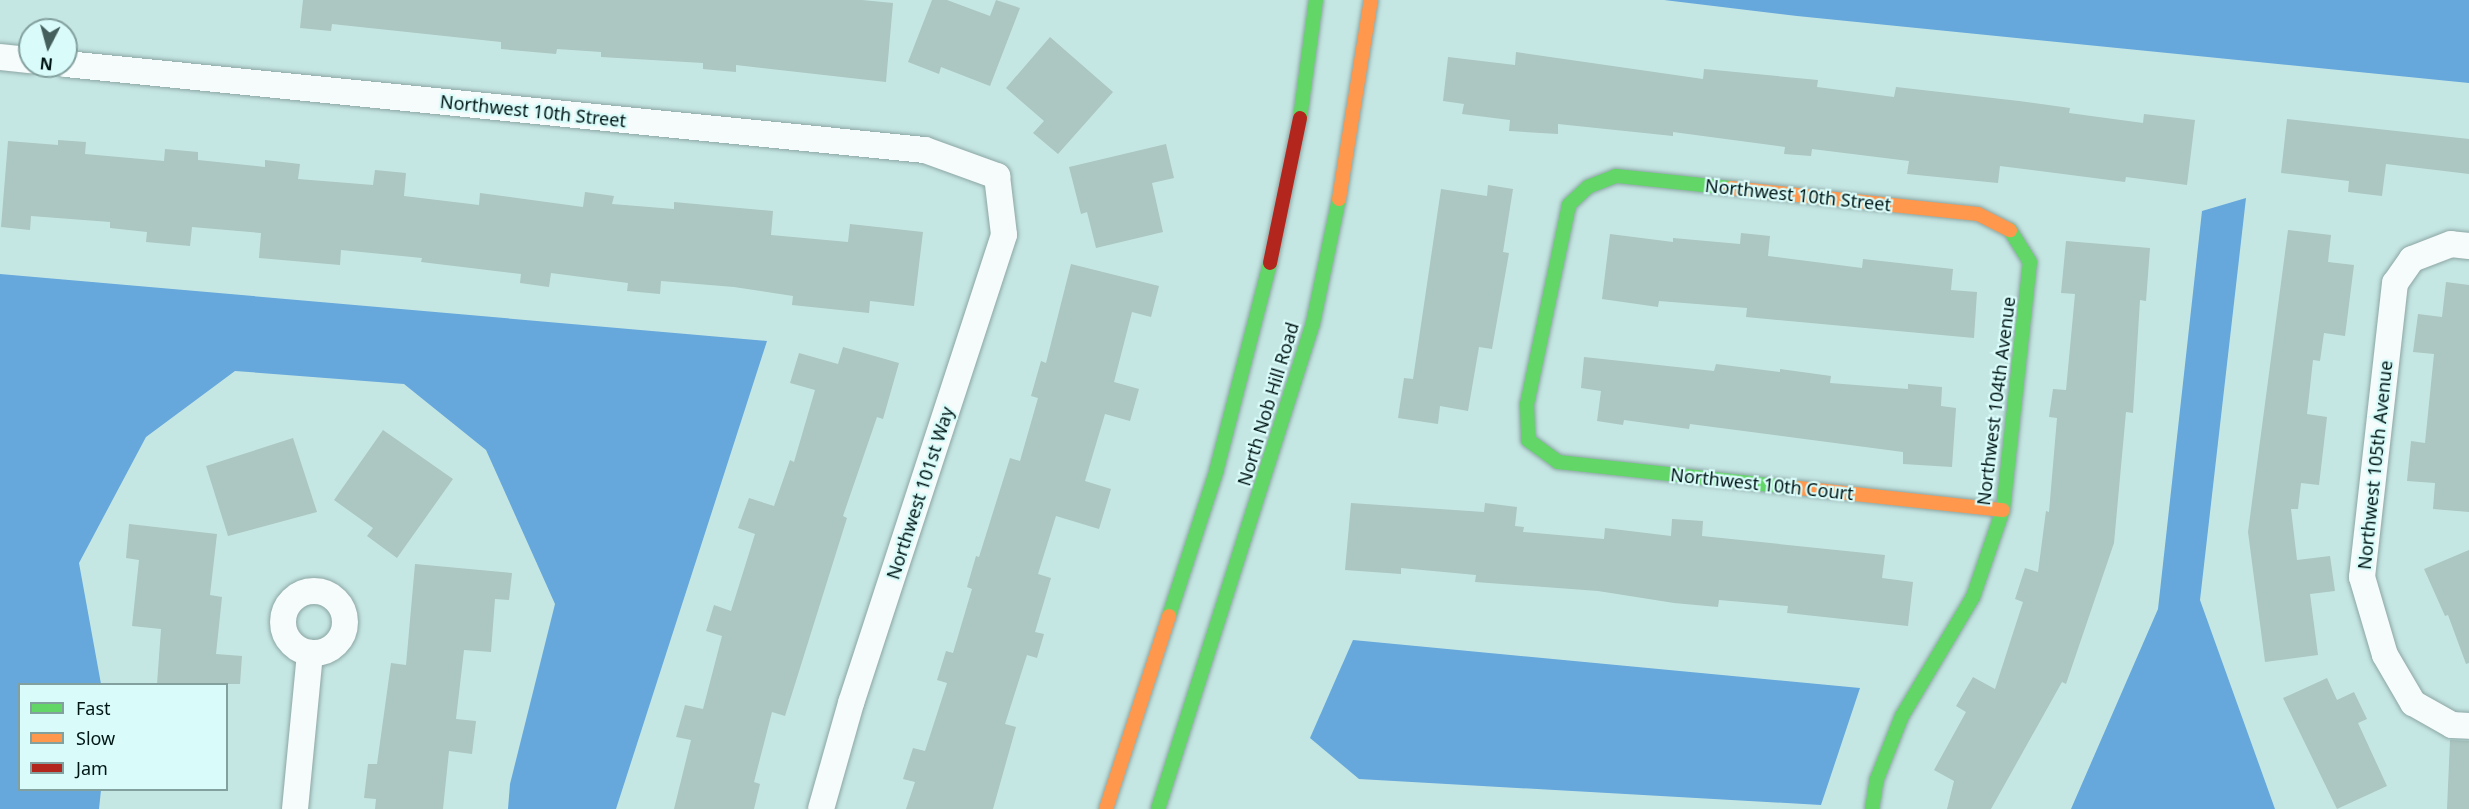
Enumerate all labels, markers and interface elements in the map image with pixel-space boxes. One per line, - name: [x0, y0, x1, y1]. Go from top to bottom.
- north arrow: [18, 18, 78, 78]
- text: N: [39, 52, 54, 76]
- street label: Northwest 10th Street: [439, 90, 627, 132]
- street label: Northwest 10th Street: [1704, 174, 1892, 216]
- street label: Northwest 104th Avenue: [1972, 295, 2020, 507]
- street label: North Nob Hill Road: [1233, 320, 1303, 488]
- street label: Northwest 105th Avenue: [2353, 359, 2397, 571]
- street label: Northwest 101st Way: [882, 404, 958, 582]
- street label: Northwest 10th Court: [1669, 464, 1855, 504]
- legend: [18, 683, 228, 791]
- text: Fast: [76, 696, 111, 720]
- text: Slow: [76, 726, 115, 750]
- text: Jam: [76, 756, 108, 780]

